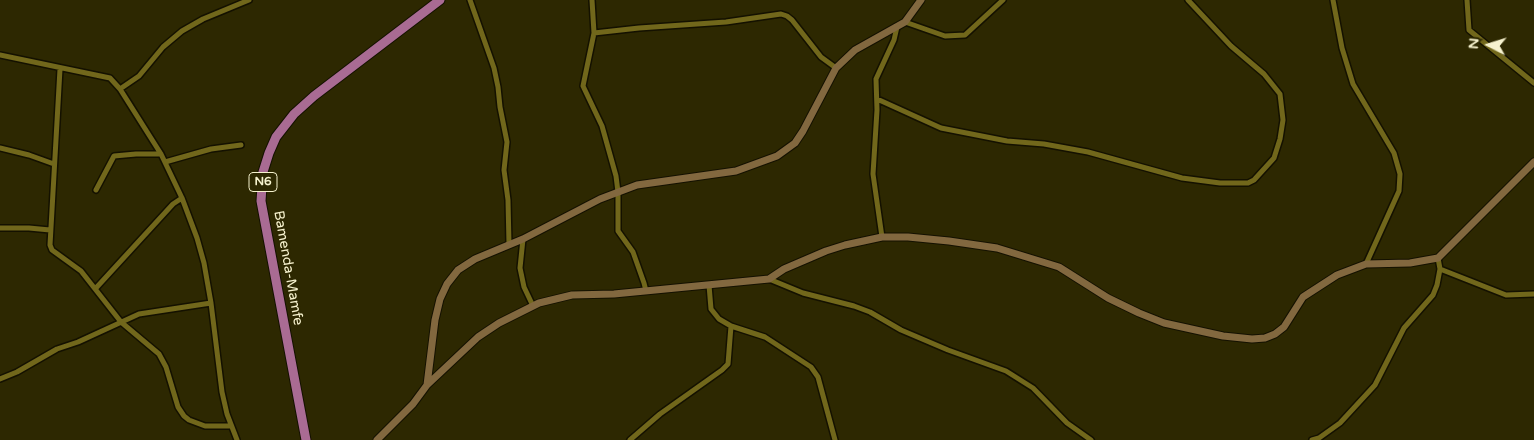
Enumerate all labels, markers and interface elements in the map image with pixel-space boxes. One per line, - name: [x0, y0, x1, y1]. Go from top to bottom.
- north arrow: [1464, 20, 1514, 70]
- text: N: [1465, 37, 1483, 50]
- road number: N6: [249, 172, 277, 192]
- street label: Bamenda-Mamfe: [270, 209, 306, 327]

